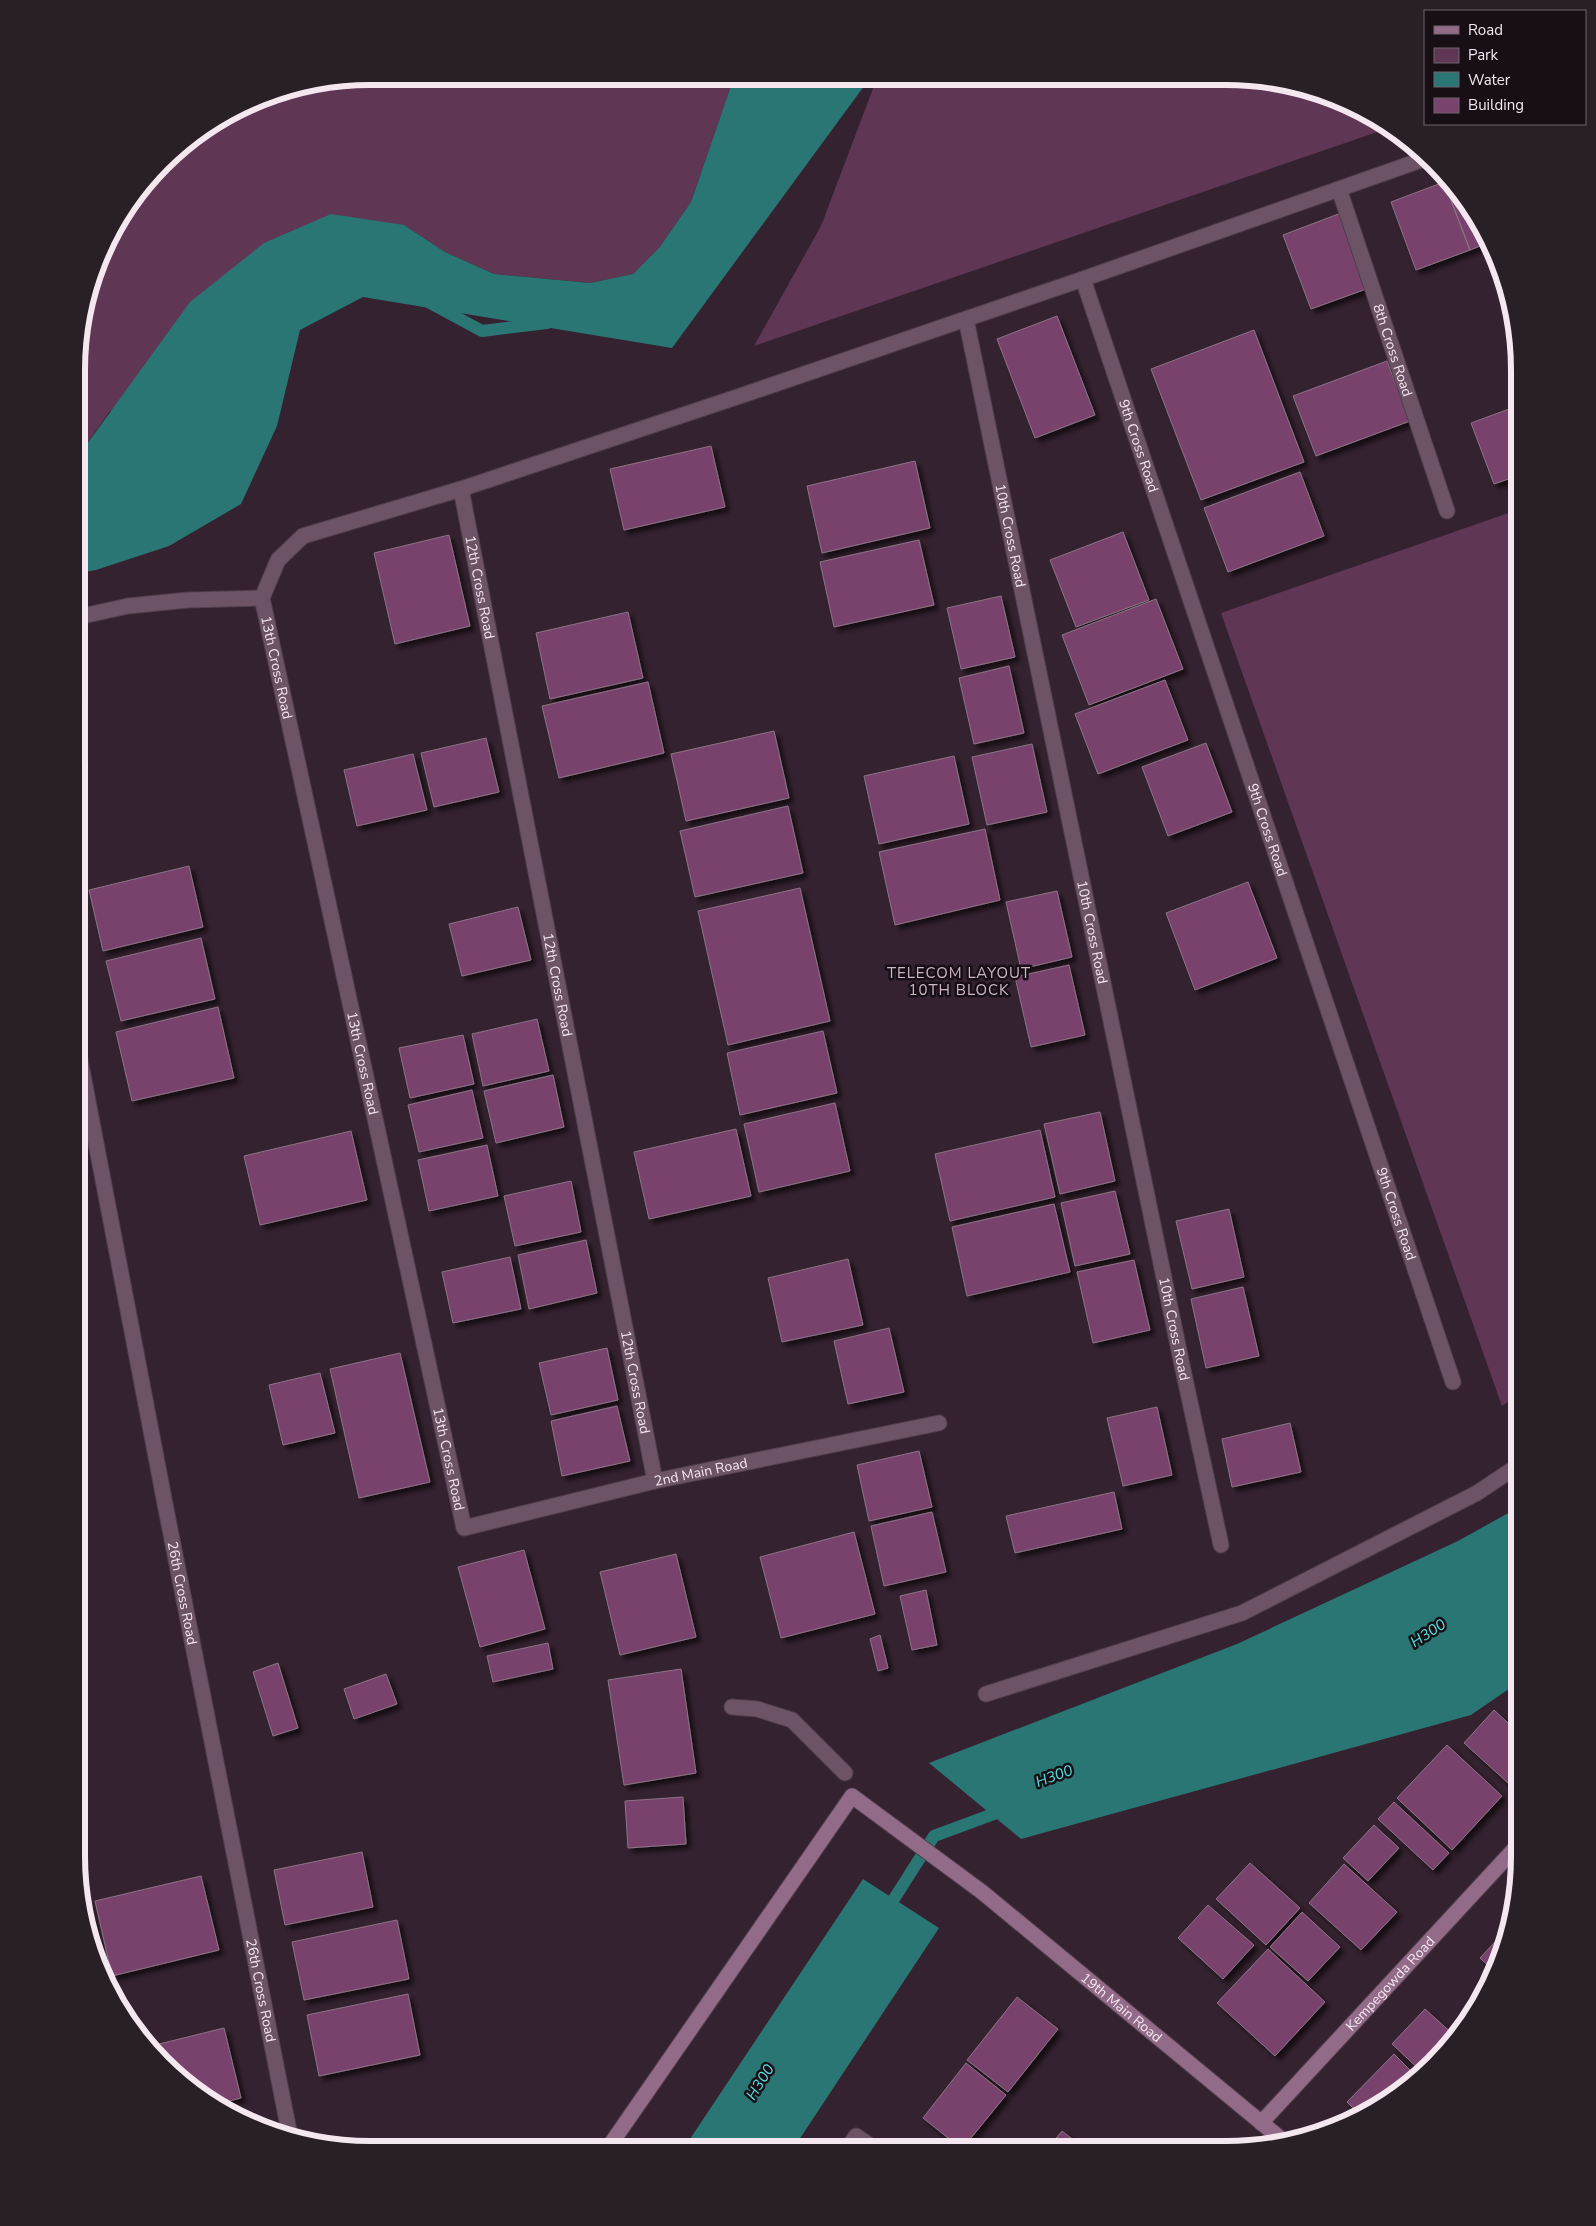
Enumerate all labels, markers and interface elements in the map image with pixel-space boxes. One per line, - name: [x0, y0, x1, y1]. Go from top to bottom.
- legend: [1424, 10, 1586, 125]
- text: Road: [1468, 20, 1503, 40]
- text: Park: [1468, 45, 1498, 65]
- text: Water: [1468, 70, 1511, 90]
- text: Building: [1468, 95, 1524, 115]
- street label: 8th Cross Road: [1368, 301, 1417, 399]
- street label: 9th Cross Road: [1114, 397, 1163, 495]
- street label: 10th Cross Road: [990, 482, 1030, 589]
- street label: 12th Cross Road: [460, 534, 499, 641]
- street label: 13th Cross Road: [256, 614, 297, 721]
- street label: 9th Cross Road: [1243, 781, 1292, 879]
- street label: 10th Cross Road: [1072, 879, 1112, 986]
- street label: 12th Cross Road: [538, 931, 577, 1038]
- district label: TELECOM LAYOUT 10TH BLOCK: [887, 963, 1031, 1000]
- street label: 13th Cross Road: [342, 1010, 383, 1117]
- street label: 9th Cross Road: [1372, 1165, 1420, 1263]
- street label: 10th Cross Road: [1154, 1275, 1194, 1382]
- street label: 12th Cross Road: [616, 1329, 655, 1436]
- street label: 13th Cross Road: [428, 1406, 469, 1512]
- street label: 2nd Main Road: [652, 1453, 749, 1491]
- street label: 26th Cross Road: [163, 1540, 202, 1647]
- water label: H300: [1406, 1614, 1450, 1652]
- water label: H300: [1033, 1760, 1075, 1792]
- street label: Kempegowda Road: [1342, 1932, 1439, 2035]
- street label: 26th Cross Road: [241, 1937, 280, 2044]
- street label: 19th Main Road: [1077, 1968, 1166, 2047]
- water label: H300: [741, 2060, 779, 2104]

